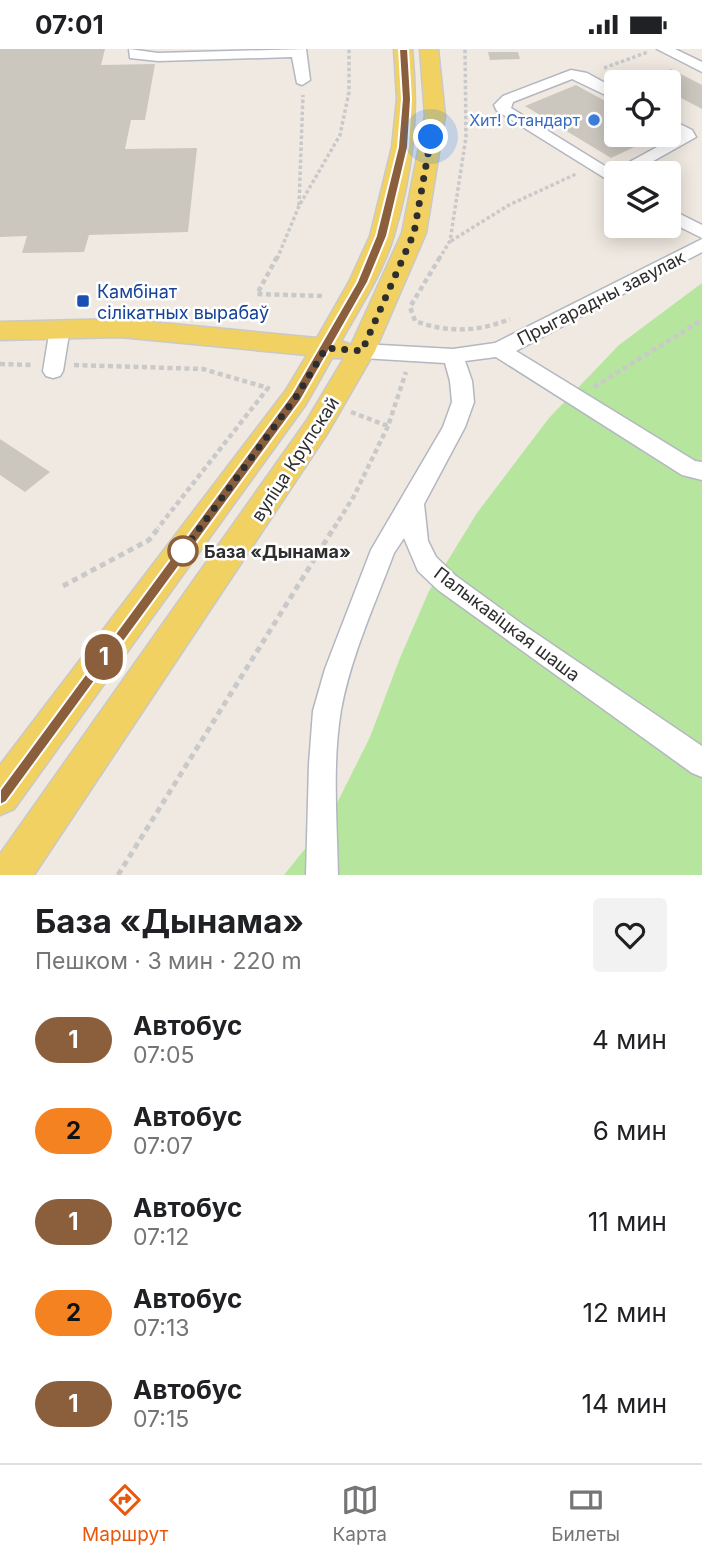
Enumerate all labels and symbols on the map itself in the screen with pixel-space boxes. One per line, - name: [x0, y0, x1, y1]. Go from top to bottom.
- place label: Хит! Стандарт: [469, 110, 581, 130]
- marker: Хит! Стандарт: [586, 112, 602, 128]
- your location: [413, 119, 448, 154]
- street label: Прыгарадны завулак: [513, 246, 689, 350]
- place label: Камбінат сілікатных вырабаў: [97, 281, 269, 323]
- marker: Камбінат сілікатных вырабаў: [75, 293, 91, 309]
- street label: вуліца Крупскай: [247, 393, 343, 525]
- marker: База «Дынама»: [168, 536, 198, 566]
- place label: База «Дынама»: [204, 541, 351, 562]
- street label: Палыкавіцкая шаша: [430, 562, 584, 686]
- line badge: 1: [81, 634, 127, 680]

